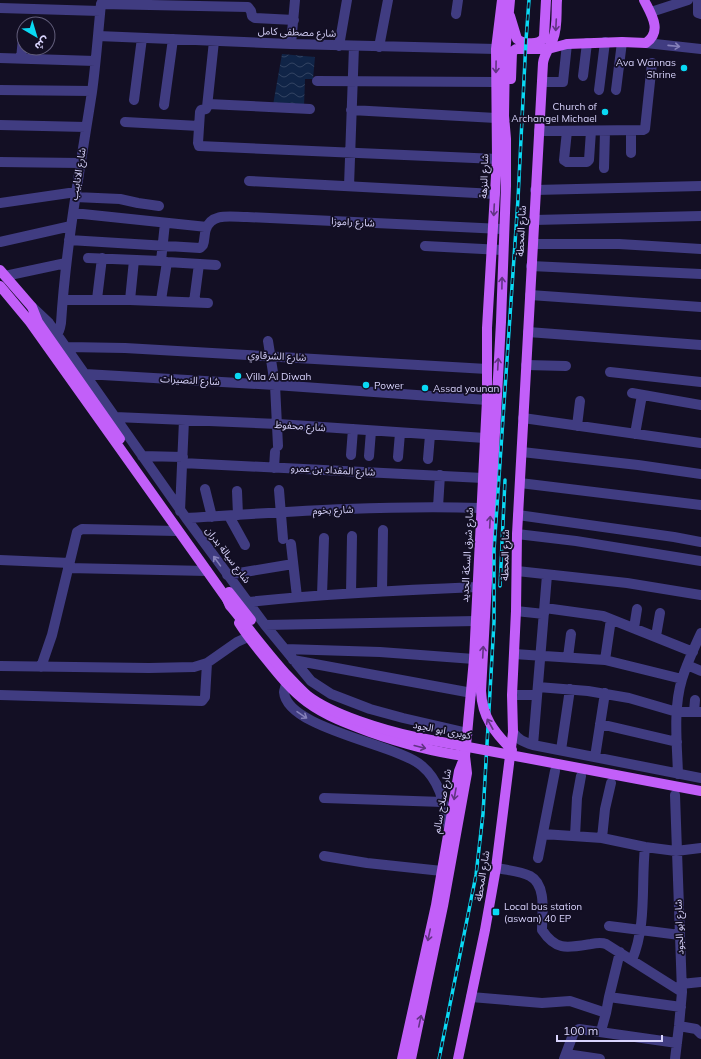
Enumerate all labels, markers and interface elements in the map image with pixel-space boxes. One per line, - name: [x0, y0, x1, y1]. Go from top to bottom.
- north arrow: [16, 16, 56, 56]
- one-way arrow: [552, 18, 559, 31]
- street label: شارع مصطفى كامل: [258, 24, 337, 41]
- text: ش: [32, 34, 52, 54]
- one-way arrow: [667, 42, 680, 49]
- place label: Ava Wannas Shrine: [616, 56, 676, 81]
- one-way arrow: [492, 60, 500, 73]
- marker: Ava Wannas Shrine: [679, 63, 689, 73]
- place label: Church of Archangel Michael: [511, 100, 598, 125]
- marker: Church of Archangel Michael: [600, 107, 610, 117]
- street label: شارع الانابيب: [67, 147, 90, 201]
- street label: شارع النزهة: [477, 153, 492, 199]
- one-way arrow: [491, 203, 498, 216]
- street label: شارع المحطة: [513, 205, 530, 257]
- street label: شارع راموزا: [331, 214, 375, 231]
- one-way arrow: [498, 277, 505, 290]
- street label: شارع الشرقاوي: [247, 348, 307, 365]
- one-way arrow: [495, 358, 502, 371]
- place label: Villa Al Diwah: [246, 370, 312, 383]
- marker: Villa Al Diwah: [233, 371, 243, 381]
- street label: شارع النصيرات: [160, 372, 220, 389]
- place label: Power: [374, 379, 404, 392]
- marker: Power: [361, 380, 371, 390]
- place label: Assad younan: [433, 382, 499, 395]
- marker: Assad younan: [420, 383, 430, 393]
- street label: شارع محفوظ: [274, 418, 326, 435]
- street label: شارع المقداد بن عمرو: [290, 461, 376, 480]
- street label: شارع بخوم: [312, 503, 354, 519]
- street label: شارع شرق السكة الحديد: [458, 507, 477, 603]
- one-way arrow: [486, 516, 493, 529]
- street label: شارع سيالة بدران: [202, 524, 254, 587]
- street label: شارع المحطة: [498, 529, 513, 581]
- one-way arrow: [213, 556, 221, 567]
- one-way arrow: [479, 646, 486, 659]
- one-way arrow: [296, 711, 307, 719]
- street label: كوبرى ابو الجود: [412, 718, 473, 742]
- one-way arrow: [485, 718, 493, 730]
- one-way arrow: [414, 744, 427, 752]
- street label: شارع صلاح سالم: [430, 768, 455, 834]
- one-way arrow: [451, 787, 459, 800]
- street label: شارع المحطة: [472, 850, 493, 902]
- street label: شارع ابو الجود: [672, 899, 687, 955]
- place label: Local bus station (aswan) 40 EP: [504, 900, 582, 925]
- marker: Local bus station (aswan) 40 EP: [491, 907, 501, 917]
- one-way arrow: [424, 929, 432, 942]
- one-way arrow: [417, 1015, 425, 1028]
- scale bar: [557, 1017, 662, 1043]
- text: 100 m: [563, 1023, 598, 1038]

